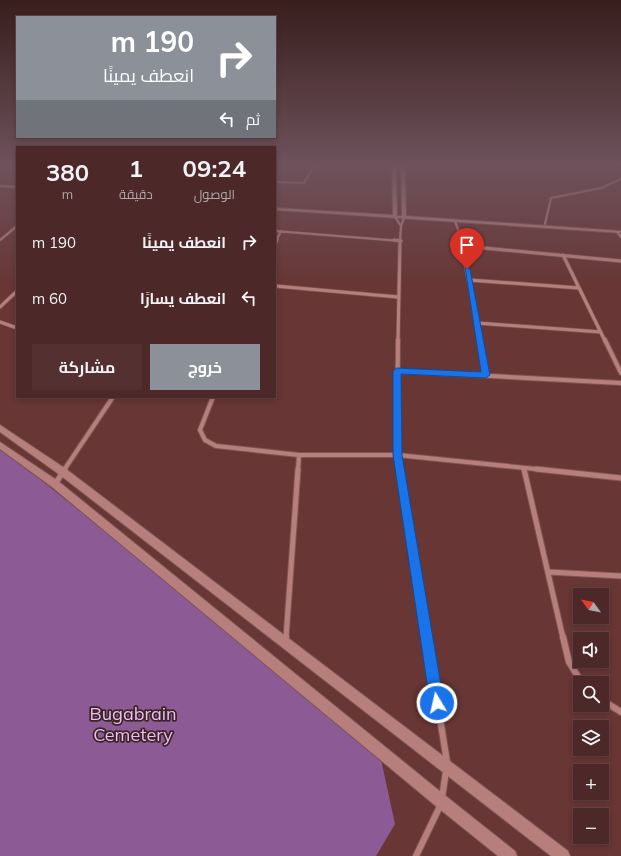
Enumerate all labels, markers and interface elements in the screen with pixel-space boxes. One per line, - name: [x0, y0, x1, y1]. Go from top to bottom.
- text: 190 m: [111, 24, 194, 59]
- icon: right: [208, 32, 260, 84]
- text: انعطف يمينًا: [103, 64, 194, 87]
- icon: left: [216, 108, 238, 130]
- text: ثم: [246, 110, 260, 129]
- text: 1: [129, 153, 143, 183]
- text: 09:24: [183, 153, 246, 183]
- text: 380: [46, 157, 89, 187]
- text: m: [62, 186, 73, 202]
- text: دقيقة: [119, 186, 153, 202]
- text: الوصول: [194, 186, 235, 202]
- pin: [450, 228, 484, 269]
- icon: right: [238, 231, 260, 253]
- text: 190 m: [32, 233, 76, 252]
- text: انعطف يمينًا: [142, 233, 226, 252]
- icon: arrive: [456, 234, 478, 256]
- icon: left: [238, 287, 260, 309]
- text: 60 m: [32, 289, 67, 308]
- text: انعطف يسارًا: [140, 289, 226, 308]
- button: مشاركة: [32, 344, 142, 390]
- button: خروج: [150, 344, 260, 390]
- north arrow: [573, 588, 609, 624]
- map controls: [573, 588, 609, 844]
- button: sound: [573, 632, 609, 668]
- button: search: [573, 676, 609, 712]
- position arrow: [416, 682, 458, 724]
- park label: Bugabrain Cemetery: [89, 702, 177, 746]
- button: layers: [573, 720, 609, 756]
- button: +: [573, 764, 609, 800]
- button: −: [573, 808, 609, 844]

